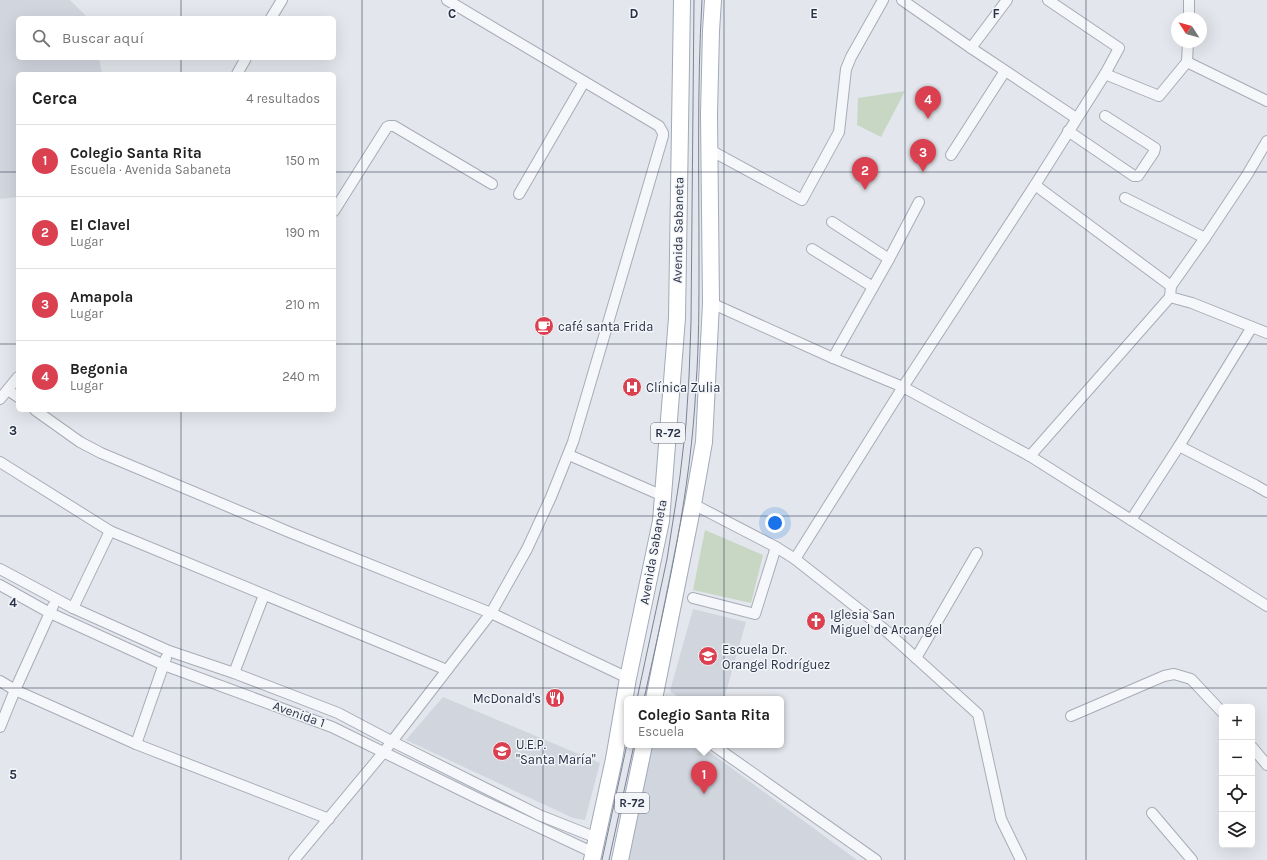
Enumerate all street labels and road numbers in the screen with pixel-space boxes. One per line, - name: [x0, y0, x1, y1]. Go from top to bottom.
- street label: Avenida Sabaneta: [670, 177, 686, 283]
- road number: R-72: [651, 423, 685, 443]
- street label: Avenida Sabaneta: [636, 498, 670, 606]
- street label: Avenida 1: [271, 698, 327, 730]
- road number: R-72: [615, 793, 649, 813]

